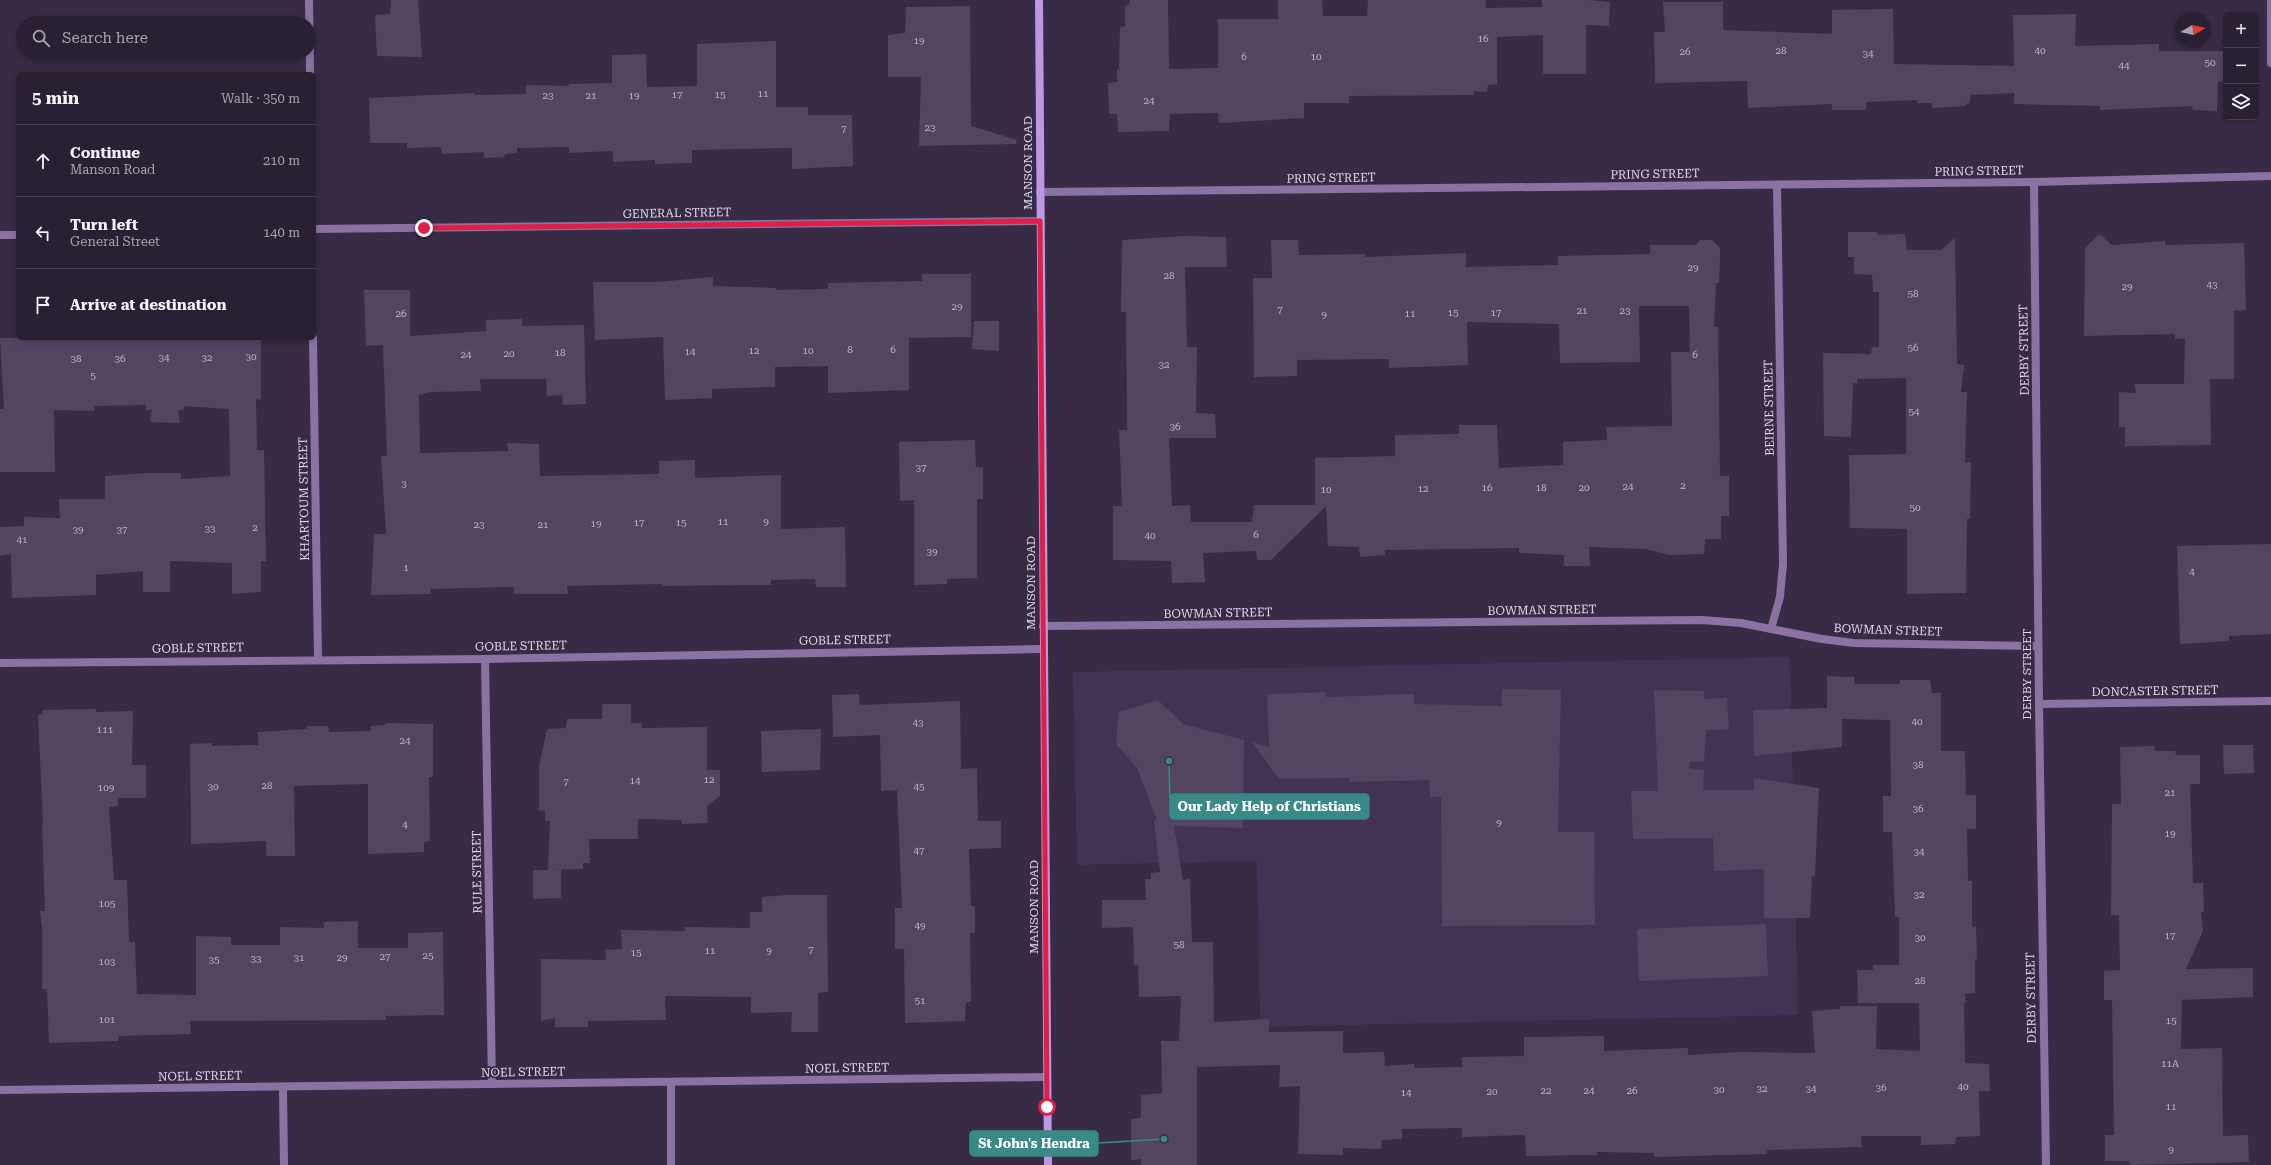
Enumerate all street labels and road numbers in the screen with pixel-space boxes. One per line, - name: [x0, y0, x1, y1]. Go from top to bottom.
- street label: MANSON ROAD: [1021, 116, 1035, 210]
- street label: PRING STREET: [1934, 163, 2024, 179]
- street label: PRING STREET: [1610, 166, 1700, 182]
- street label: PRING STREET: [1286, 170, 1376, 186]
- street label: GENERAL STREET: [623, 205, 731, 221]
- street label: DERBY STREET: [2016, 304, 2032, 396]
- street label: BEIRNE STREET: [1761, 360, 1777, 456]
- street label: KHARTOUM STREET: [296, 437, 312, 561]
- street label: MANSON ROAD: [1024, 536, 1038, 630]
- street label: BOWMAN STREET: [1487, 602, 1597, 618]
- street label: BOWMAN STREET: [1163, 605, 1273, 621]
- street label: BOWMAN STREET: [1833, 621, 1943, 639]
- street label: DERBY STREET: [2020, 628, 2034, 720]
- street label: GOBLE STREET: [799, 632, 891, 648]
- street label: GOBLE STREET: [475, 638, 567, 654]
- street label: GOBLE STREET: [152, 640, 244, 656]
- street label: DONCASTER STREET: [2091, 683, 2219, 699]
- street label: RULE STREET: [469, 830, 485, 914]
- street label: MANSON ROAD: [1027, 860, 1041, 954]
- street label: DERBY STREET: [2023, 952, 2039, 1044]
- street label: NOEL STREET: [805, 1060, 889, 1076]
- street label: NOEL STREET: [481, 1064, 565, 1080]
- street label: NOEL STREET: [158, 1068, 242, 1084]

